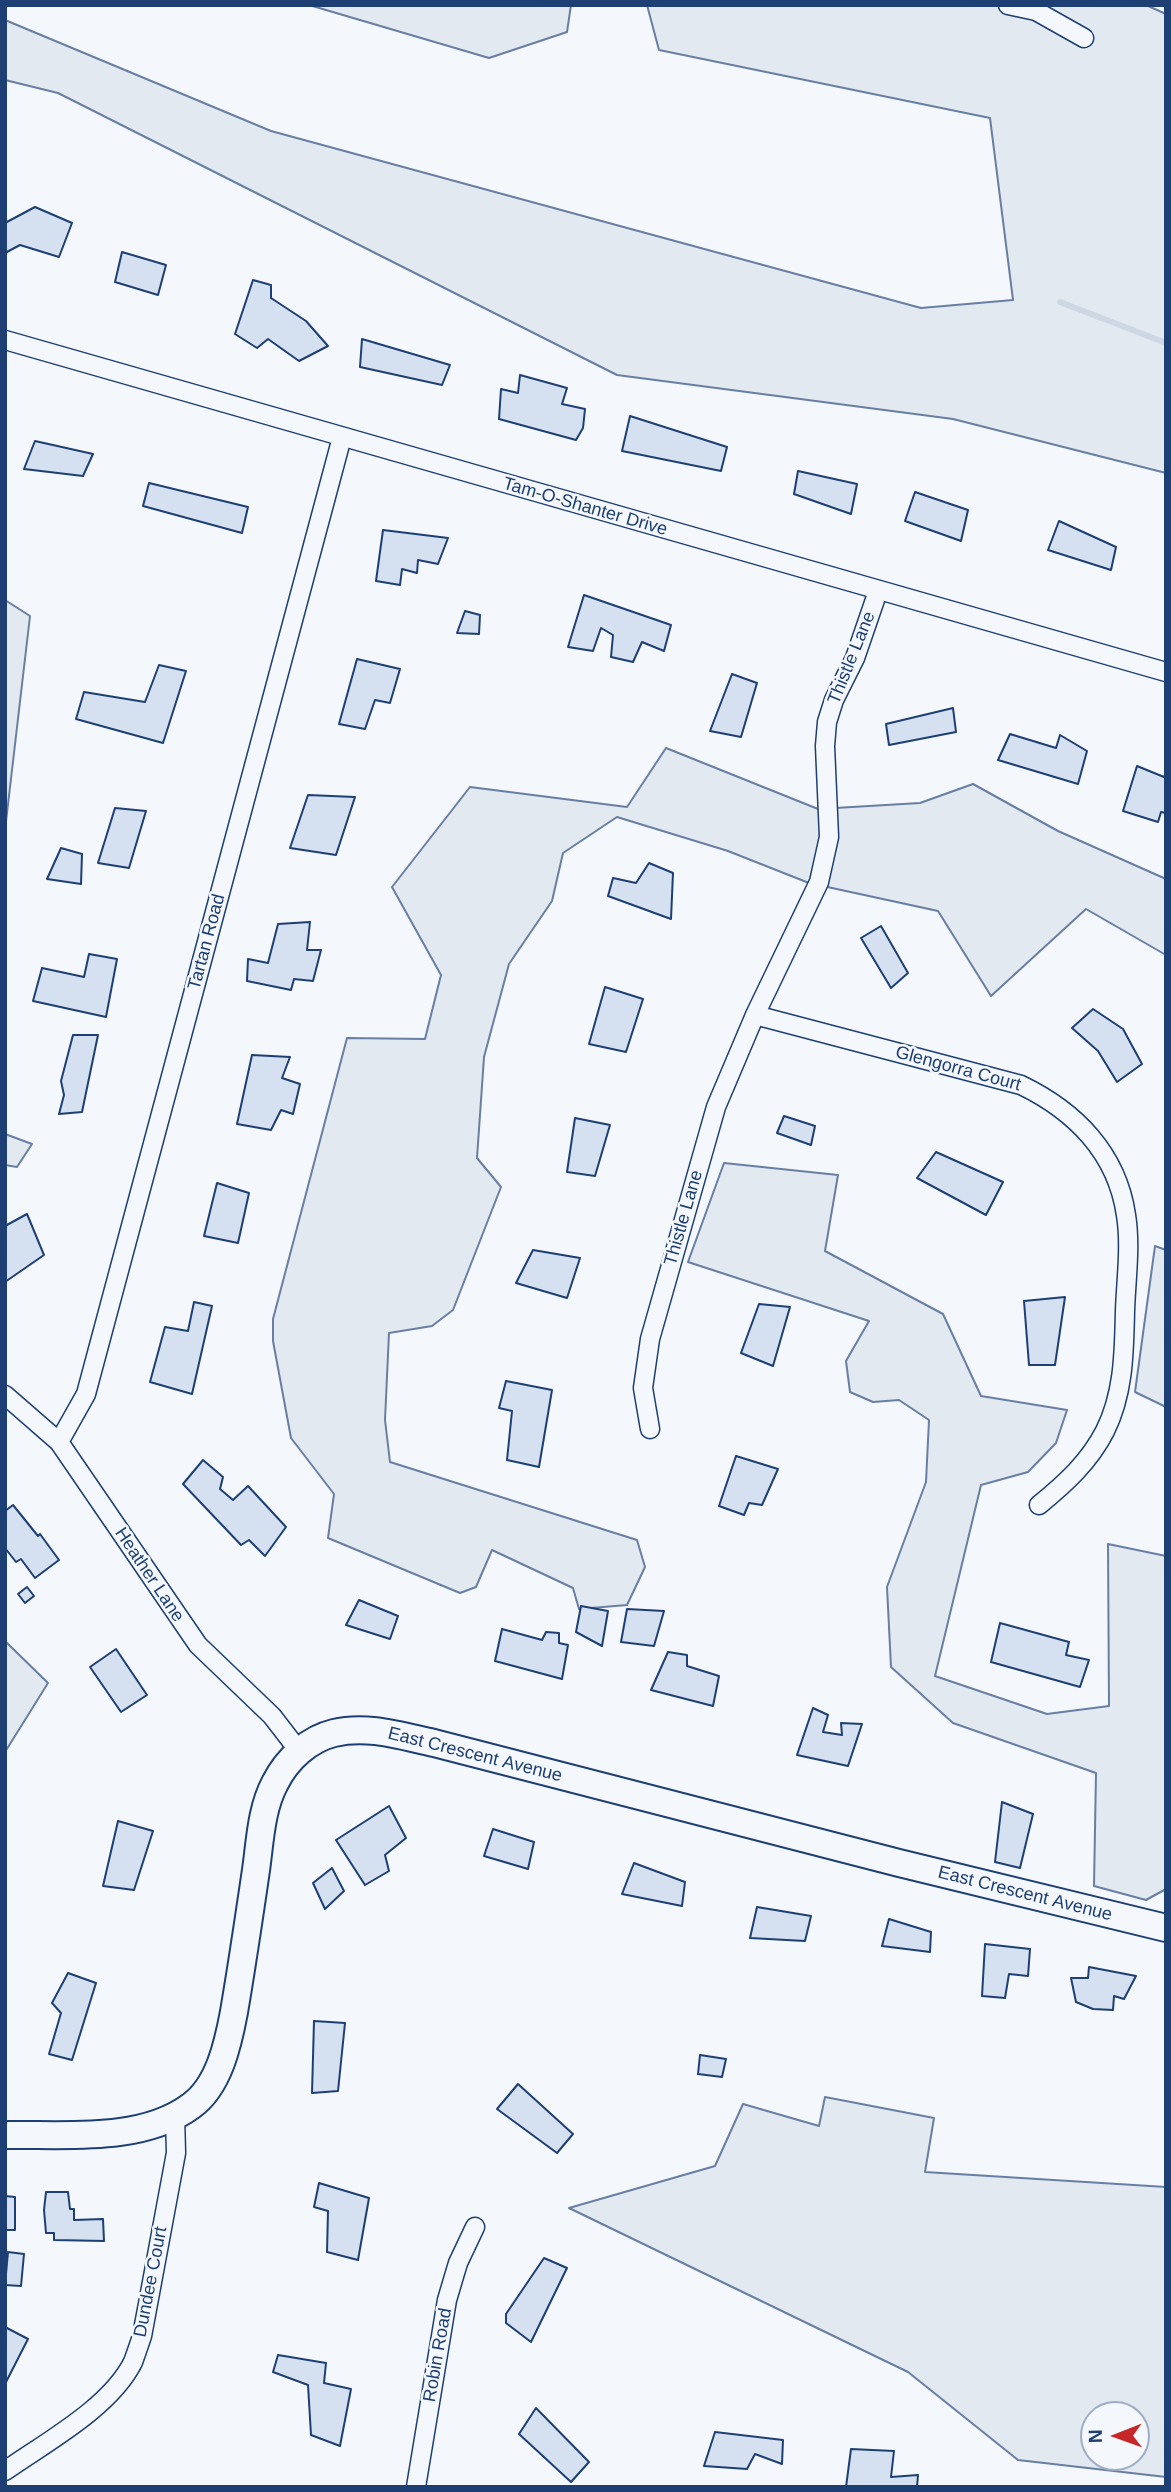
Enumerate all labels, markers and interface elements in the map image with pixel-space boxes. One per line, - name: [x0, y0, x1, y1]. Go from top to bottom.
- street label: Tam-O-Shanter Drive: [500, 473, 670, 541]
- street label: Thistle Lane: [824, 608, 880, 708]
- street label: Tartan Road: [184, 892, 230, 992]
- street label: Glengorra Court: [893, 1042, 1023, 1096]
- street label: Thistle Lane: [660, 1168, 708, 1268]
- street label: Heather Lane: [110, 1524, 188, 1626]
- street label: East Crescent Avenue: [386, 1723, 564, 1787]
- street label: East Crescent Avenue: [936, 1862, 1114, 1926]
- street label: Dundee Court: [130, 2225, 172, 2339]
- street label: Robin Road: [419, 2306, 457, 2404]
- north arrow: [1080, 2401, 1150, 2471]
- text: N: [1085, 2429, 1106, 2443]

